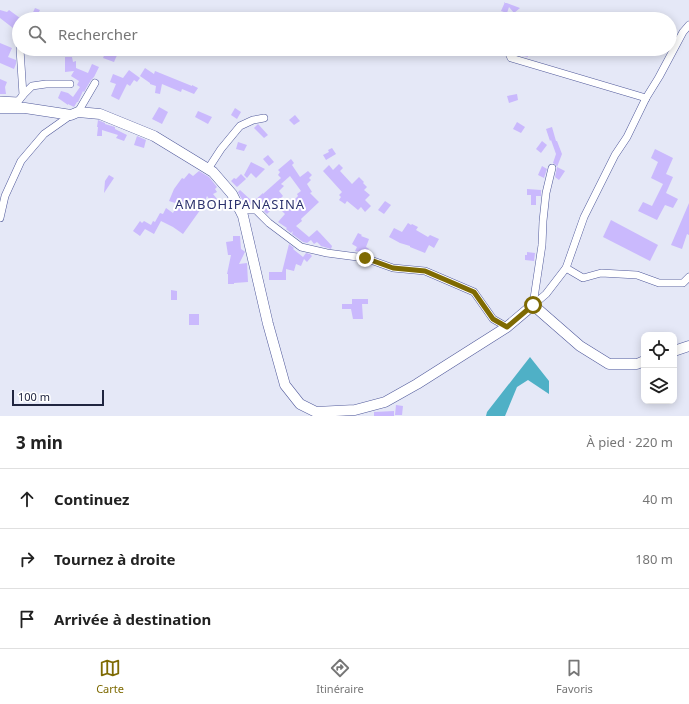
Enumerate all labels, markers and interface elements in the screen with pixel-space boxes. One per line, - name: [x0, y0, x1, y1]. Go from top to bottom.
- search box: [12, 12, 677, 56]
- icon: search: [26, 23, 48, 45]
- text: Rechercher: [58, 24, 138, 44]
- district label: AMBOHIPANASINA: [175, 195, 305, 213]
- route end: [356, 249, 374, 267]
- route start: [524, 296, 542, 314]
- map controls: [641, 332, 677, 404]
- button: locate: [641, 332, 677, 368]
- button: layers: [641, 368, 677, 404]
- scale bar: [12, 388, 104, 407]
- text: 100 m: [18, 389, 50, 404]
- text: 3 min: [16, 431, 63, 454]
- text: À pied · 220 m: [587, 433, 673, 451]
- icon: ahead: [16, 488, 38, 510]
- text: Continuez: [54, 489, 129, 509]
- text: 40 m: [643, 490, 673, 508]
- icon: right: [16, 548, 38, 570]
- text: Tournez à droite: [54, 549, 175, 569]
- text: 180 m: [635, 550, 673, 568]
- icon: arrive: [16, 608, 38, 630]
- text: Arrivée à destination: [54, 609, 211, 629]
- tab: Carte: [96, 657, 124, 696]
- tab: Itinéraire: [316, 657, 364, 696]
- tab: Favoris: [556, 657, 593, 696]

